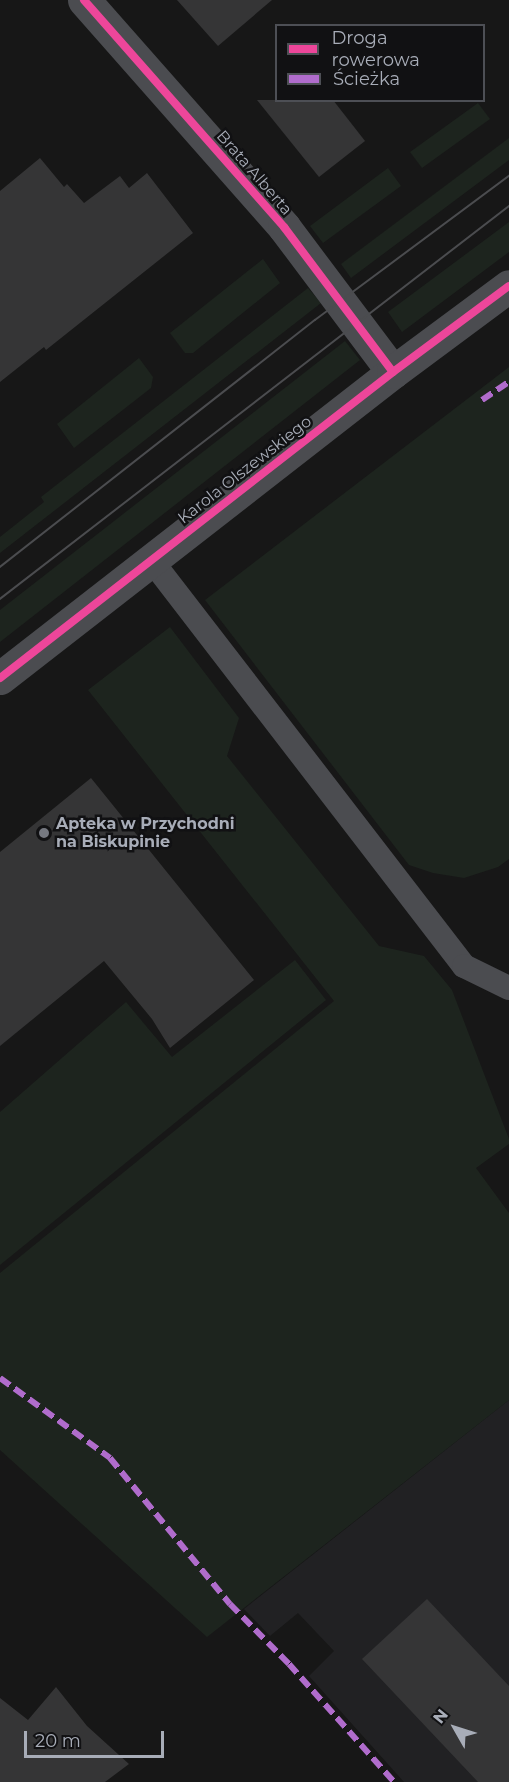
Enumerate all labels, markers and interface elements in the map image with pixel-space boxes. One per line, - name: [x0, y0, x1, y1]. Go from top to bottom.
- legend: [275, 24, 485, 102]
- text: Droga rowerowa: [331, 27, 420, 71]
- text: Ścieżka: [333, 68, 400, 90]
- street label: Brata Alberta: [212, 127, 296, 219]
- street label: Karola Olszewskiego: [174, 412, 316, 528]
- place label: Apteka w Przychodni na Biskupinie: [56, 814, 235, 852]
- marker: Apteka w Przychodni na Biskupinie: [37, 826, 51, 840]
- north arrow: [425, 1698, 485, 1758]
- text: N: [429, 1705, 452, 1727]
- scale bar: [27, 1719, 166, 1757]
- text: 20 m: [35, 1730, 81, 1752]

